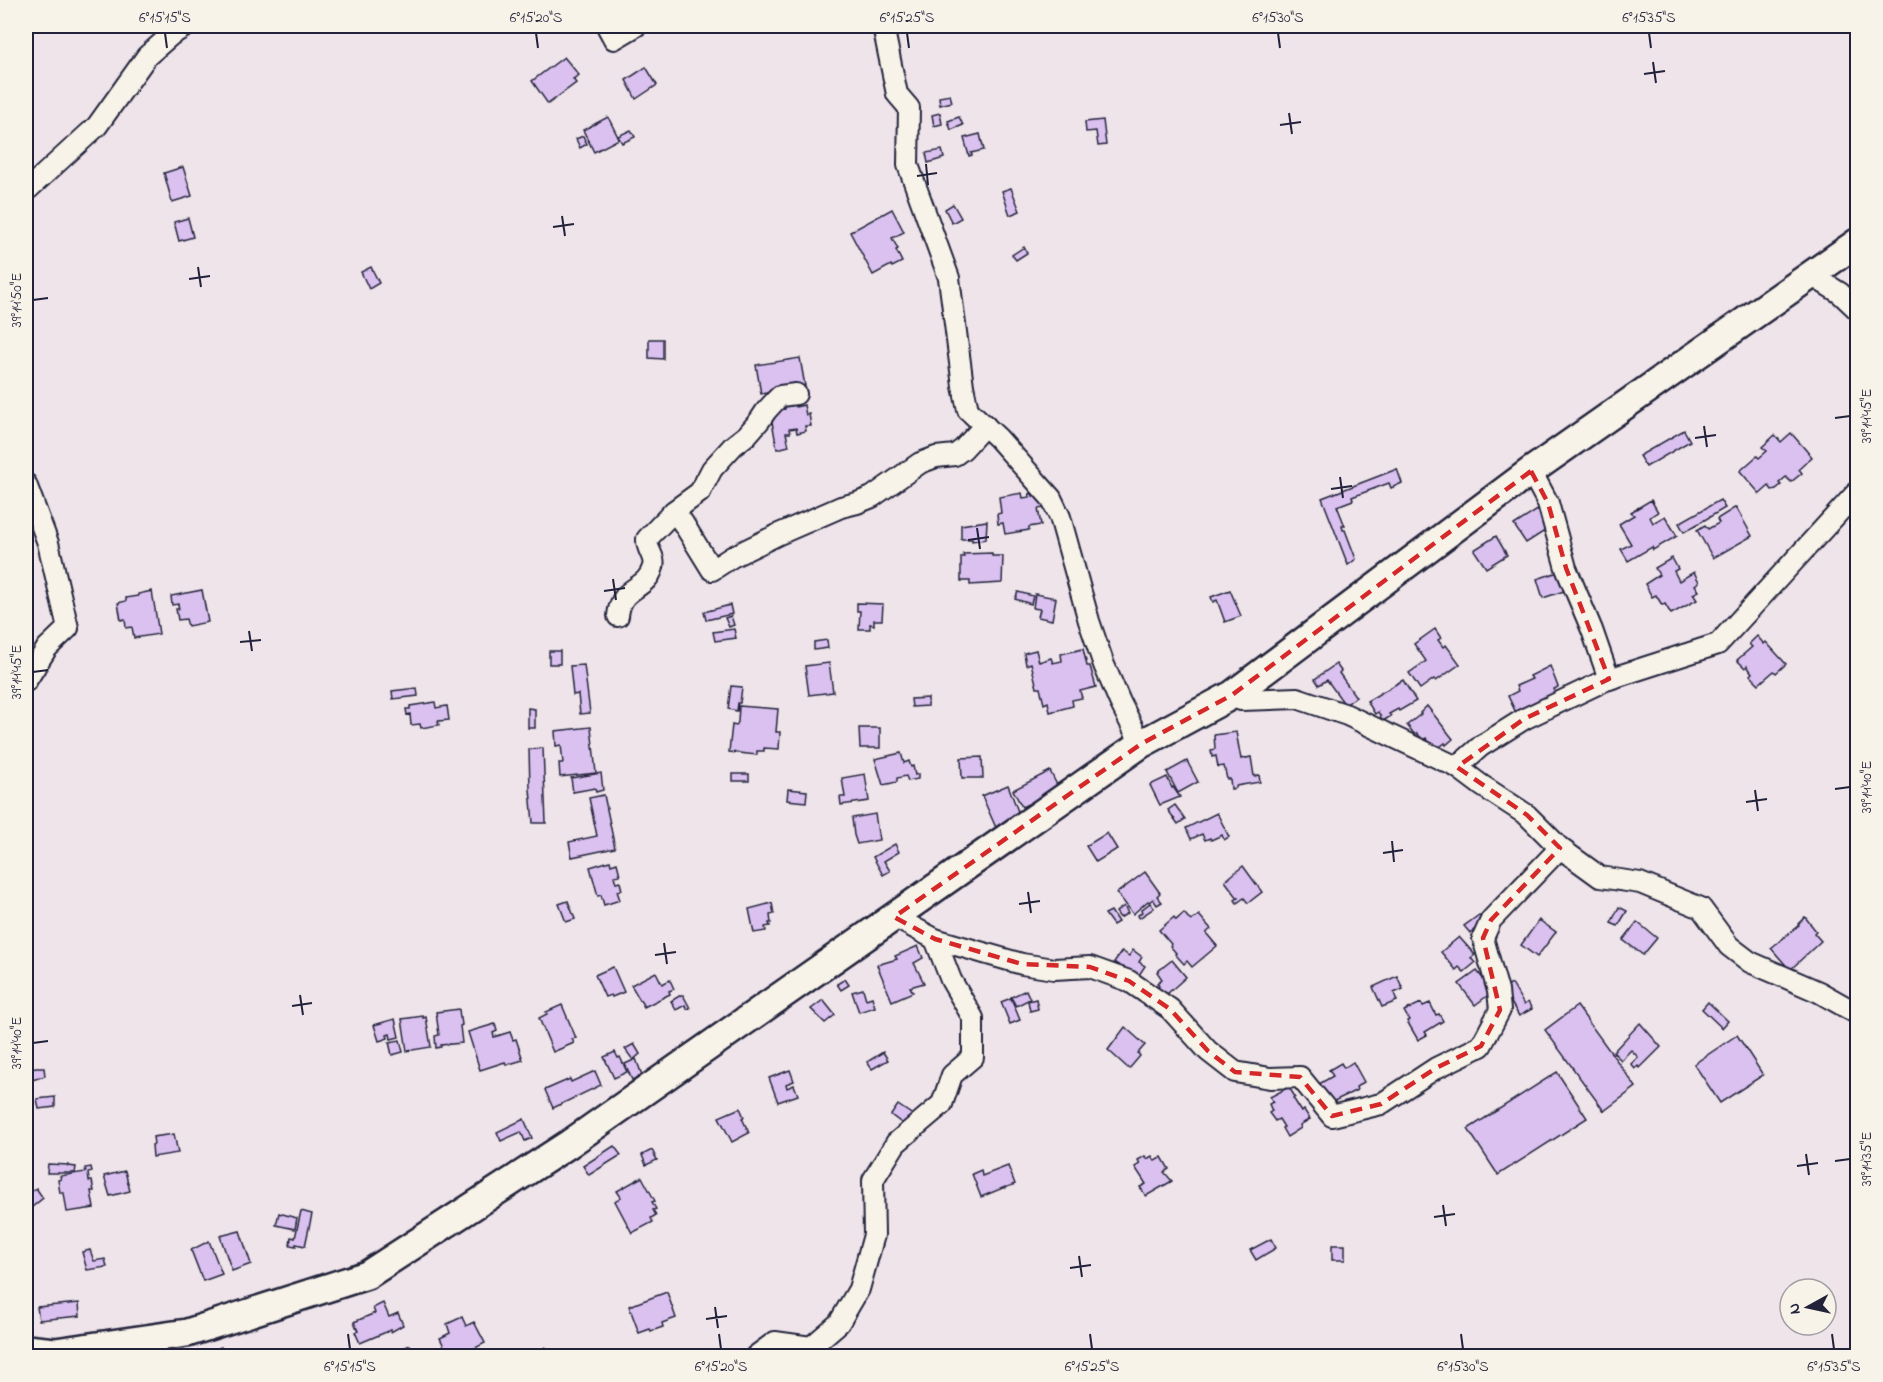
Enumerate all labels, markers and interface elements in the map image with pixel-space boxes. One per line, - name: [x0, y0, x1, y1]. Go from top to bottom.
- text: 6°15'15"S: [139, 7, 191, 29]
- text: 6°15'20"S: [510, 7, 563, 29]
- text: 6°15'25"S: [880, 7, 935, 29]
- text: 6°15'30"S: [1252, 7, 1304, 29]
- text: 6°15'35"S: [1622, 7, 1676, 29]
- text: 39°14'50"E: [6, 273, 28, 327]
- text: 39°14'45"E: [1856, 389, 1878, 443]
- text: 39°14'45"E: [6, 645, 28, 699]
- text: 39°14'40"E: [1856, 761, 1878, 813]
- text: 39°14'40"E: [6, 1017, 28, 1069]
- text: 39°14'35"E: [1856, 1132, 1878, 1186]
- north arrow: [1778, 1277, 1838, 1337]
- text: N: [1782, 1302, 1808, 1316]
- text: 6°15'15"S: [324, 1356, 376, 1378]
- text: 6°15'20"S: [695, 1356, 748, 1378]
- text: 6°15'25"S: [1065, 1356, 1120, 1378]
- text: 6°15'30"S: [1437, 1356, 1489, 1378]
- text: 6°15'35"S: [1807, 1356, 1861, 1378]

